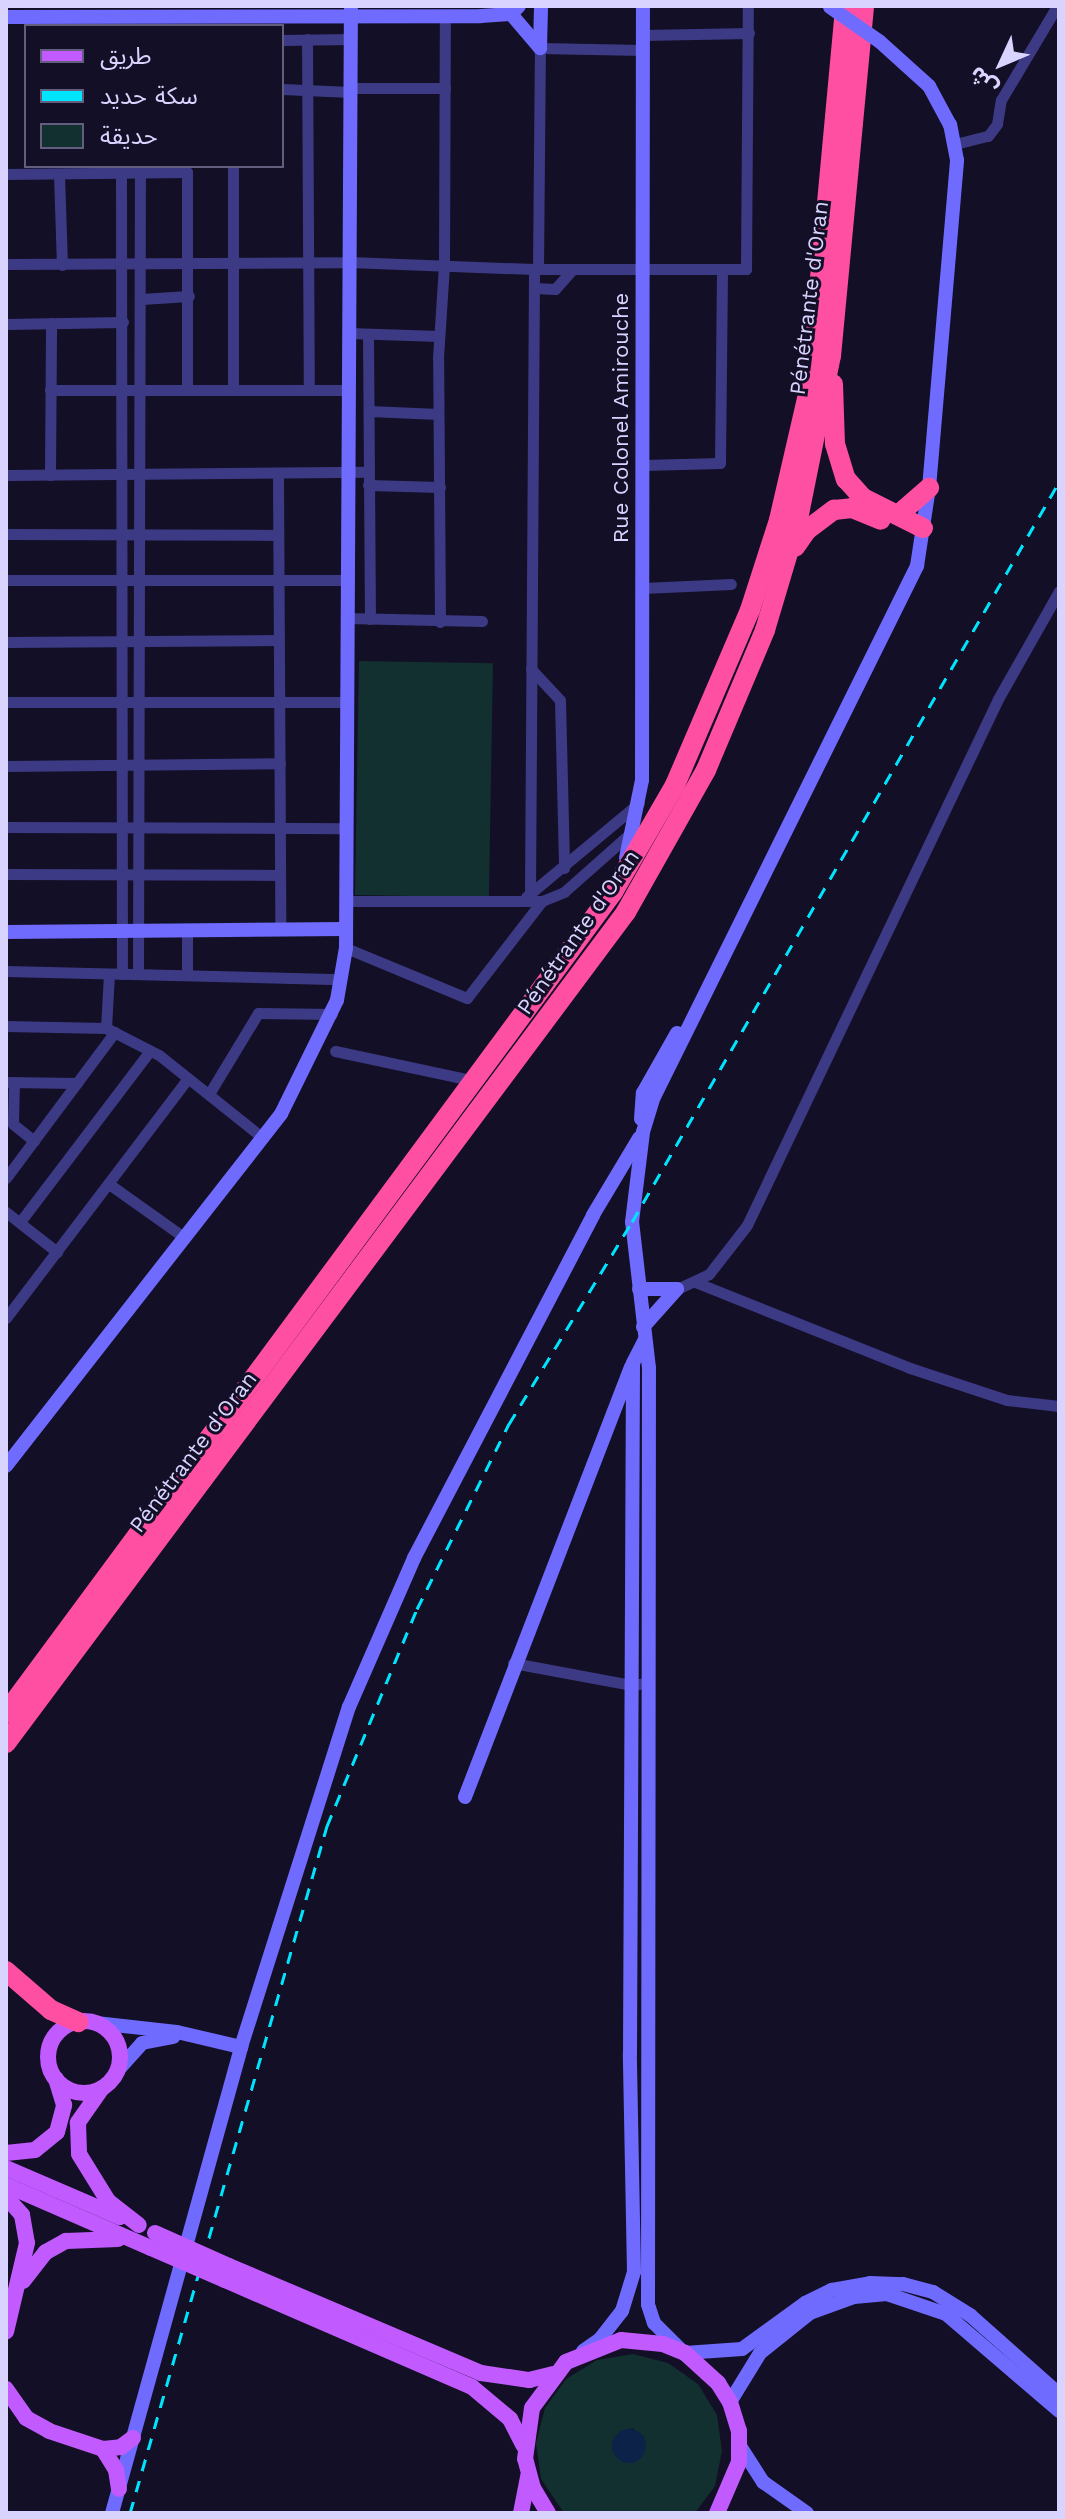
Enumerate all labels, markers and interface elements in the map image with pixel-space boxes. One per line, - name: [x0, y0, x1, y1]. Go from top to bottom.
- legend: [24, 24, 284, 168]
- north arrow: [961, 24, 1041, 104]
- text: طريق: [100, 42, 152, 70]
- text: ش: [964, 62, 1003, 101]
- text: سكة حديد: [100, 82, 198, 110]
- text: حديقة: [100, 122, 158, 150]
- street label: Pénétrante d'Oran: [784, 200, 834, 396]
- street label: Rue Colonel Amirouche: [608, 292, 634, 544]
- street label: Pénétrante d'Oran: [511, 845, 645, 1019]
- street label: Pénétrante d'Oran: [124, 1366, 262, 1538]

